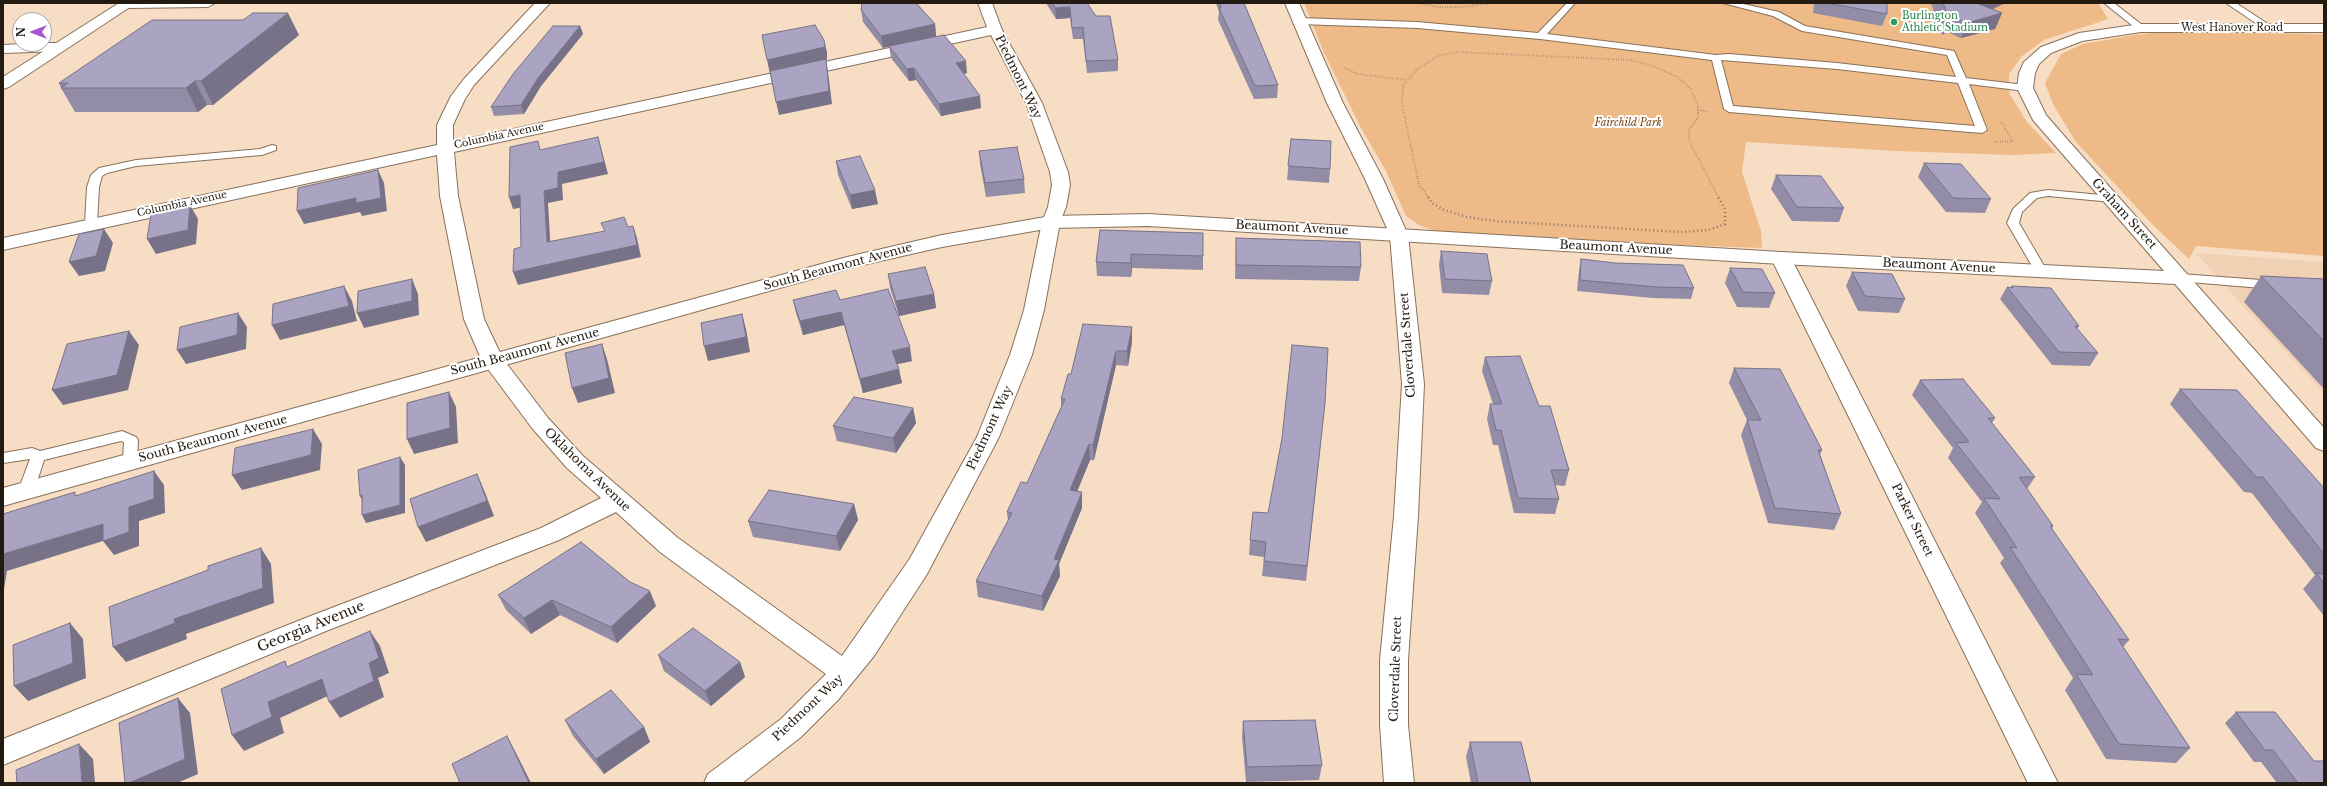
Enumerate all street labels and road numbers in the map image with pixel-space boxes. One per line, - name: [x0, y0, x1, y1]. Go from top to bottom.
- street label: West Hanover Road: [2181, 22, 2283, 34]
- street label: Piedmont Way: [991, 33, 1045, 121]
- street label: Columbia Avenue: [453, 121, 545, 151]
- street label: Graham Street: [2088, 176, 2160, 252]
- street label: Columbia Avenue: [136, 189, 228, 219]
- street label: Beaumont Avenue: [1235, 218, 1349, 238]
- street label: Beaumont Avenue: [1559, 238, 1673, 258]
- street label: South Beaumont Avenue: [762, 240, 914, 294]
- street label: Beaumont Avenue: [1882, 256, 1996, 276]
- street label: Cloverdale Street: [1397, 292, 1419, 398]
- street label: South Beaumont Avenue: [449, 325, 601, 379]
- street label: Piedmont Way: [964, 384, 1016, 472]
- street label: South Beaumont Avenue: [137, 412, 289, 466]
- street label: Oklahoma Avenue: [541, 425, 633, 515]
- street label: Parker Street: [1888, 481, 1936, 559]
- street label: Georgia Avenue: [255, 598, 367, 656]
- street label: Cloverdale Street: [1387, 616, 1405, 722]
- street label: Piedmont Way: [770, 672, 846, 744]

